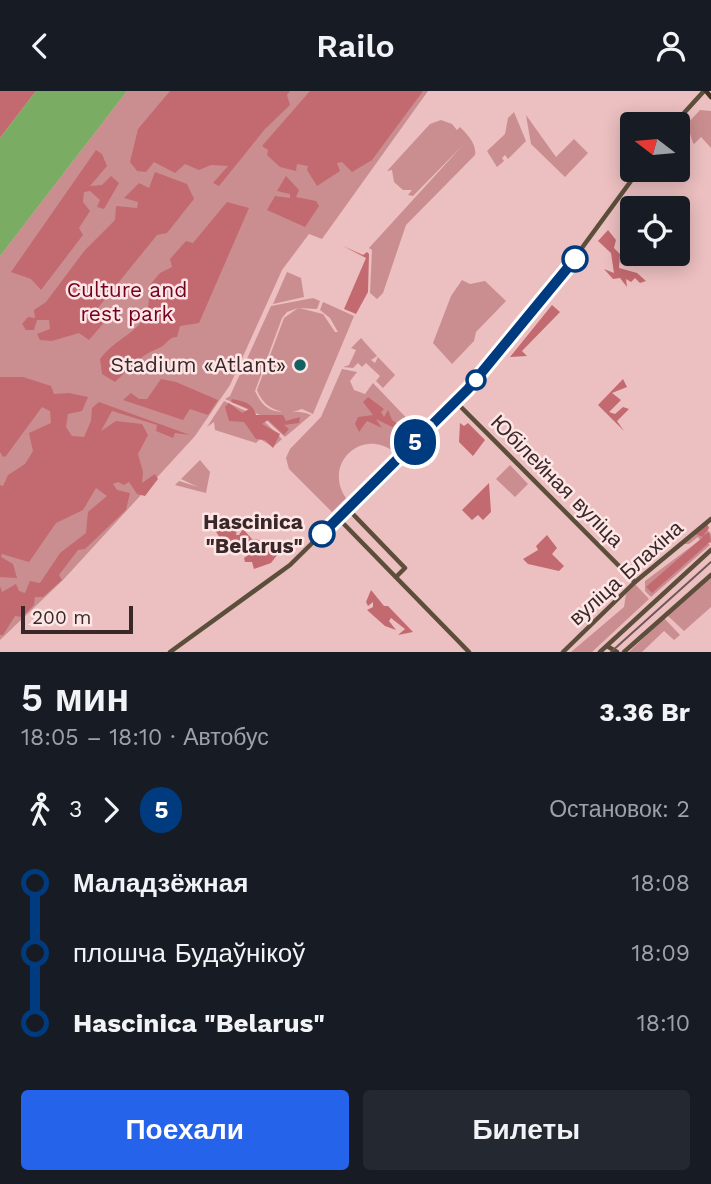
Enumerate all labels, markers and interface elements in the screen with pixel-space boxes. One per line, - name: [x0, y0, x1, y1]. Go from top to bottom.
- icon: back: [21, 27, 59, 65]
- text: Railo: [316, 27, 395, 65]
- icon: person: [652, 27, 690, 65]
- north arrow: [620, 112, 690, 182]
- map controls: [620, 112, 690, 266]
- button: locate: [620, 196, 690, 266]
- unlabelled marker: [562, 246, 588, 272]
- park label: Culture and rest park: [67, 277, 187, 326]
- place label: Stadium «Atlant»: [111, 352, 286, 377]
- marker: Stadium «Atlant»: [292, 357, 308, 373]
- unlabelled marker: [466, 370, 486, 390]
- street label: Юбілейная вуліца: [486, 409, 629, 552]
- line badge: 5: [392, 419, 438, 465]
- text: 5: [408, 428, 422, 456]
- place label: Hascinica "Belarus": [203, 509, 304, 558]
- street label: вуліца Блахіна: [564, 515, 688, 630]
- marker: Hascinica "Belarus": [309, 521, 335, 547]
- scale bar: [21, 603, 133, 635]
- text: 200 m: [32, 606, 91, 629]
- text: 5 мин: [21, 676, 129, 720]
- text: 3.36 Br: [599, 697, 690, 727]
- text: 18:05 – 18:10 · Автобус: [21, 724, 269, 751]
- icon: walk: [21, 791, 59, 829]
- icon: forward: [92, 791, 130, 829]
- text: 3: [69, 796, 82, 823]
- text: 5: [154, 796, 168, 824]
- text: Остановок: 2: [549, 796, 690, 823]
- text: Маладзёжная: [73, 868, 248, 898]
- text: 18:08: [632, 870, 690, 897]
- text: плошча Будаўнікоў: [73, 938, 305, 968]
- text: 18:09: [632, 940, 690, 967]
- text: Hascinica "Belarus": [73, 1008, 325, 1038]
- text: 18:10: [637, 1010, 690, 1037]
- button: Поехали: [21, 1090, 349, 1170]
- button: Билеты: [363, 1090, 690, 1170]

